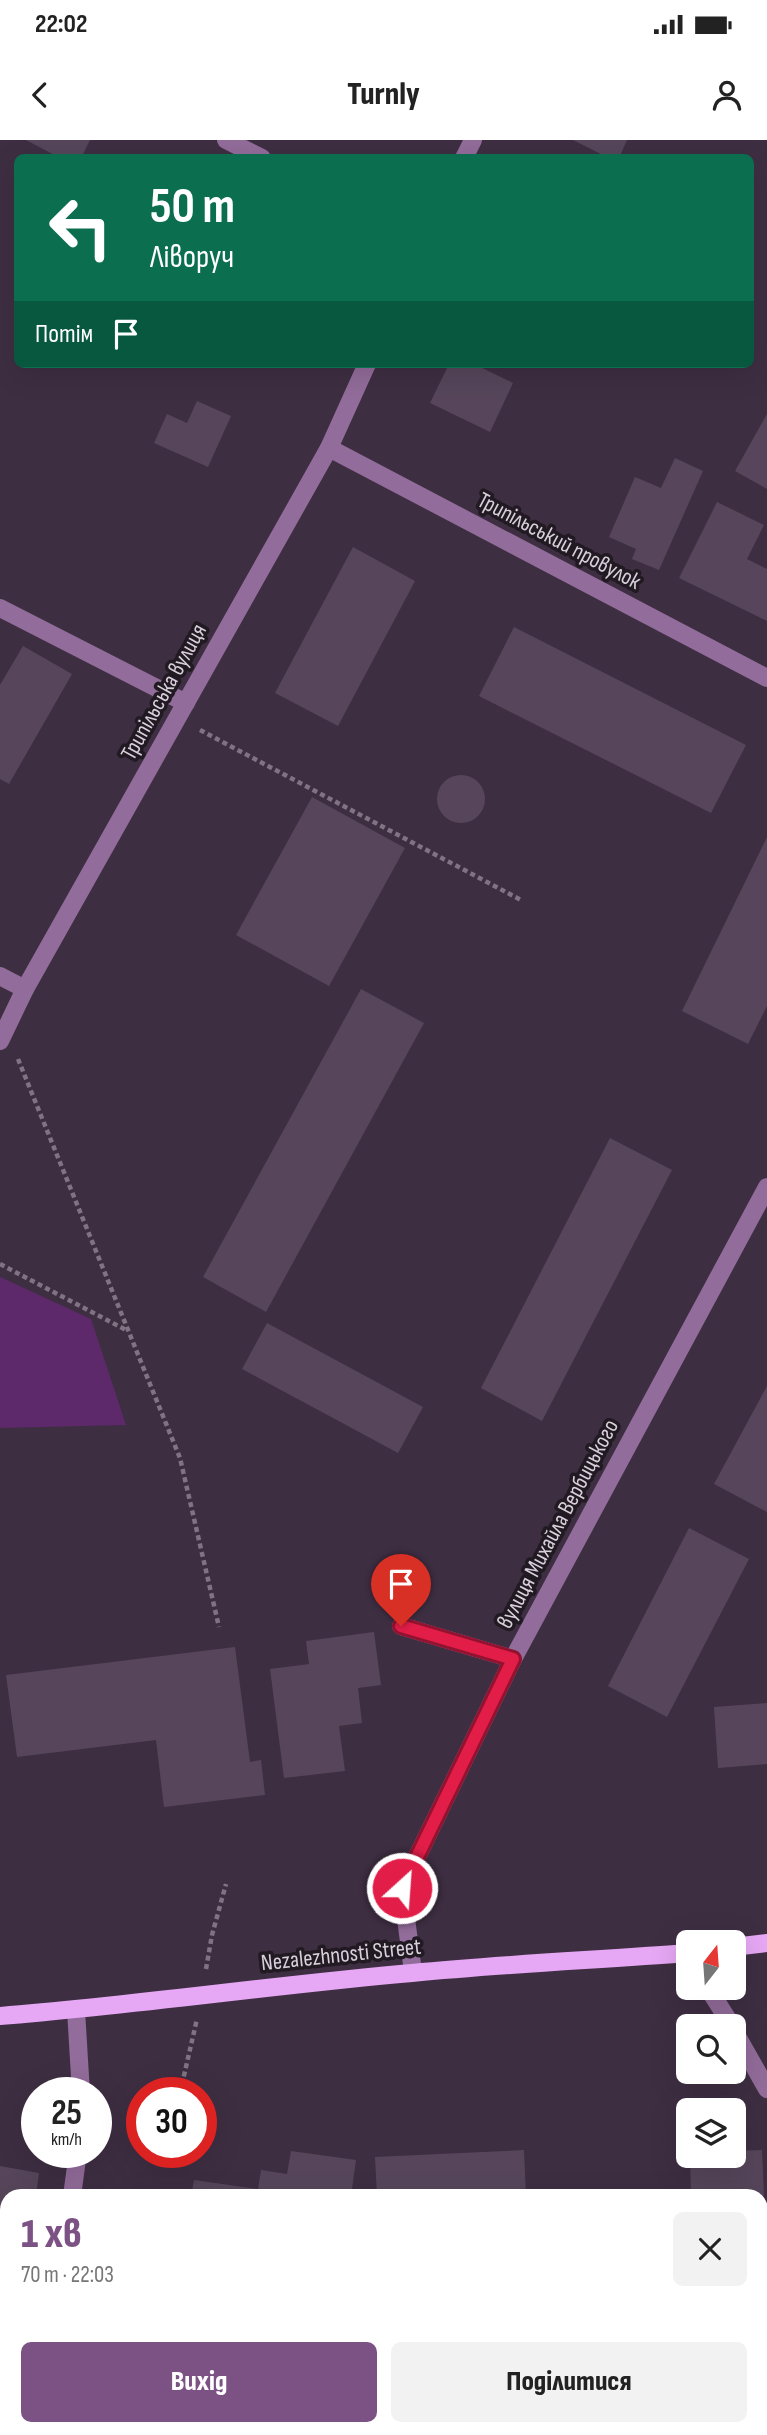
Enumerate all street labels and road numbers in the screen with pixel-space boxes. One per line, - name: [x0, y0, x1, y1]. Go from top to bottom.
- street label: Трипільський провулок: [472, 486, 646, 596]
- street label: Трипільська вулиця: [115, 619, 213, 765]
- street label: вулиця Михайла Вербицького: [491, 1415, 625, 1633]
- street label: Nezalezhnosti Street: [260, 1933, 422, 1977]

